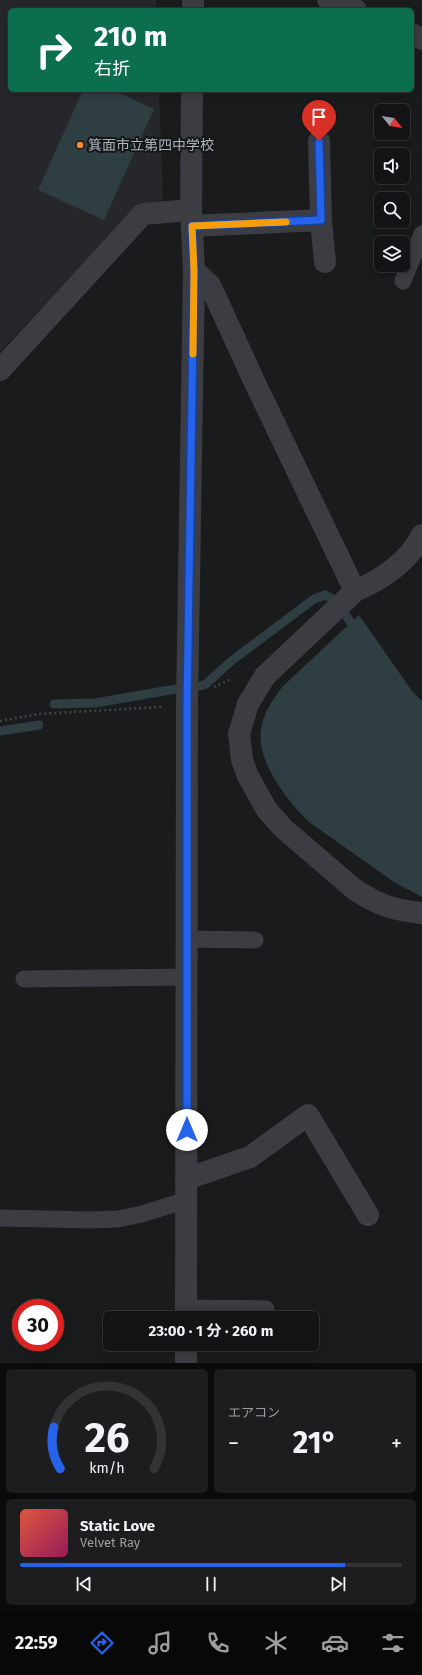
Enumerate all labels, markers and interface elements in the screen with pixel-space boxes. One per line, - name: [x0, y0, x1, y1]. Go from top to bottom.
- text: 210 m: [94, 20, 168, 53]
- icon: right: [28, 24, 80, 76]
- text: 右折: [94, 58, 130, 80]
- pin: [302, 100, 336, 141]
- north arrow: [374, 104, 410, 140]
- map controls: [374, 104, 410, 272]
- icon: arrive: [308, 106, 330, 128]
- place label: 箕面市立第四中学校: [88, 137, 214, 154]
- marker: 箕面市立第四中学校: [75, 140, 85, 150]
- button: sound: [374, 148, 410, 184]
- button: search: [374, 192, 410, 228]
- button: layers: [374, 236, 410, 272]
- position arrow: [166, 1109, 208, 1151]
- speed limit sign: 30: [12, 1299, 64, 1351]
- text: 23:00 · 1 分 · 260 m: [149, 1322, 273, 1340]
- text: エアコン: [228, 1405, 280, 1420]
- text: 26: [85, 1413, 129, 1463]
- text: 21°: [293, 1425, 337, 1461]
- text: −: [228, 1430, 239, 1457]
- text: +: [391, 1430, 402, 1457]
- text: km/h: [89, 1460, 125, 1477]
- text: Static Love: [80, 1517, 155, 1535]
- text: Velvet Ray: [80, 1535, 140, 1550]
- icon: previous: [73, 1573, 95, 1595]
- icon: pause: [200, 1573, 222, 1595]
- icon: next: [327, 1573, 349, 1595]
- icon: directions: [88, 1629, 116, 1657]
- icon: music: [146, 1629, 174, 1657]
- icon: phone: [204, 1629, 232, 1657]
- icon: climate: [262, 1629, 290, 1657]
- icon: car: [321, 1629, 349, 1657]
- icon: filters: [379, 1629, 407, 1657]
- text: 22:59: [15, 1632, 58, 1654]

